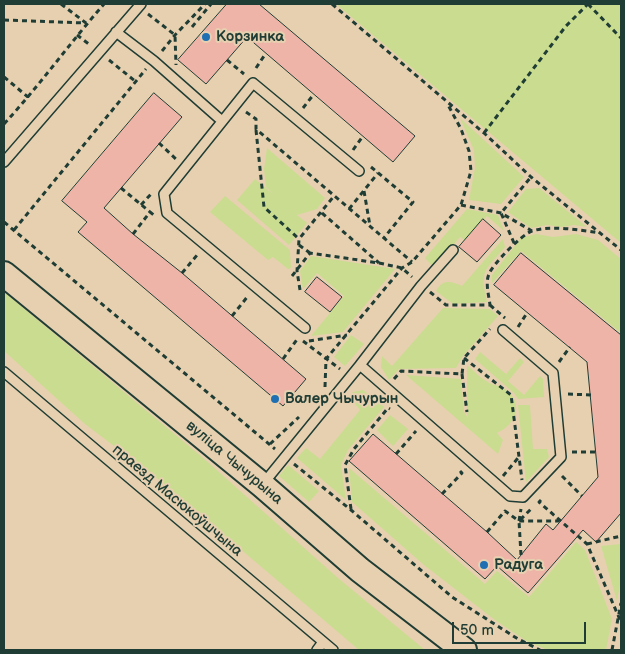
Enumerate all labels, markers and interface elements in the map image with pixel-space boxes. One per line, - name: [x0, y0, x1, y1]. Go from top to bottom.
- place label: Корзинка: [216, 28, 284, 46]
- marker: Корзинка: [200, 31, 212, 43]
- place label: Валер Чычурын: [285, 390, 398, 408]
- marker: Валер Чычурын: [269, 393, 281, 405]
- street label: вуліца Чычурына: [182, 417, 286, 509]
- street label: праезд Масюкоўшчына: [108, 441, 246, 561]
- place label: Радуга: [494, 556, 543, 574]
- marker: Радуга: [478, 559, 490, 571]
- scale bar: [455, 612, 589, 644]
- text: 50 m: [460, 621, 494, 640]

